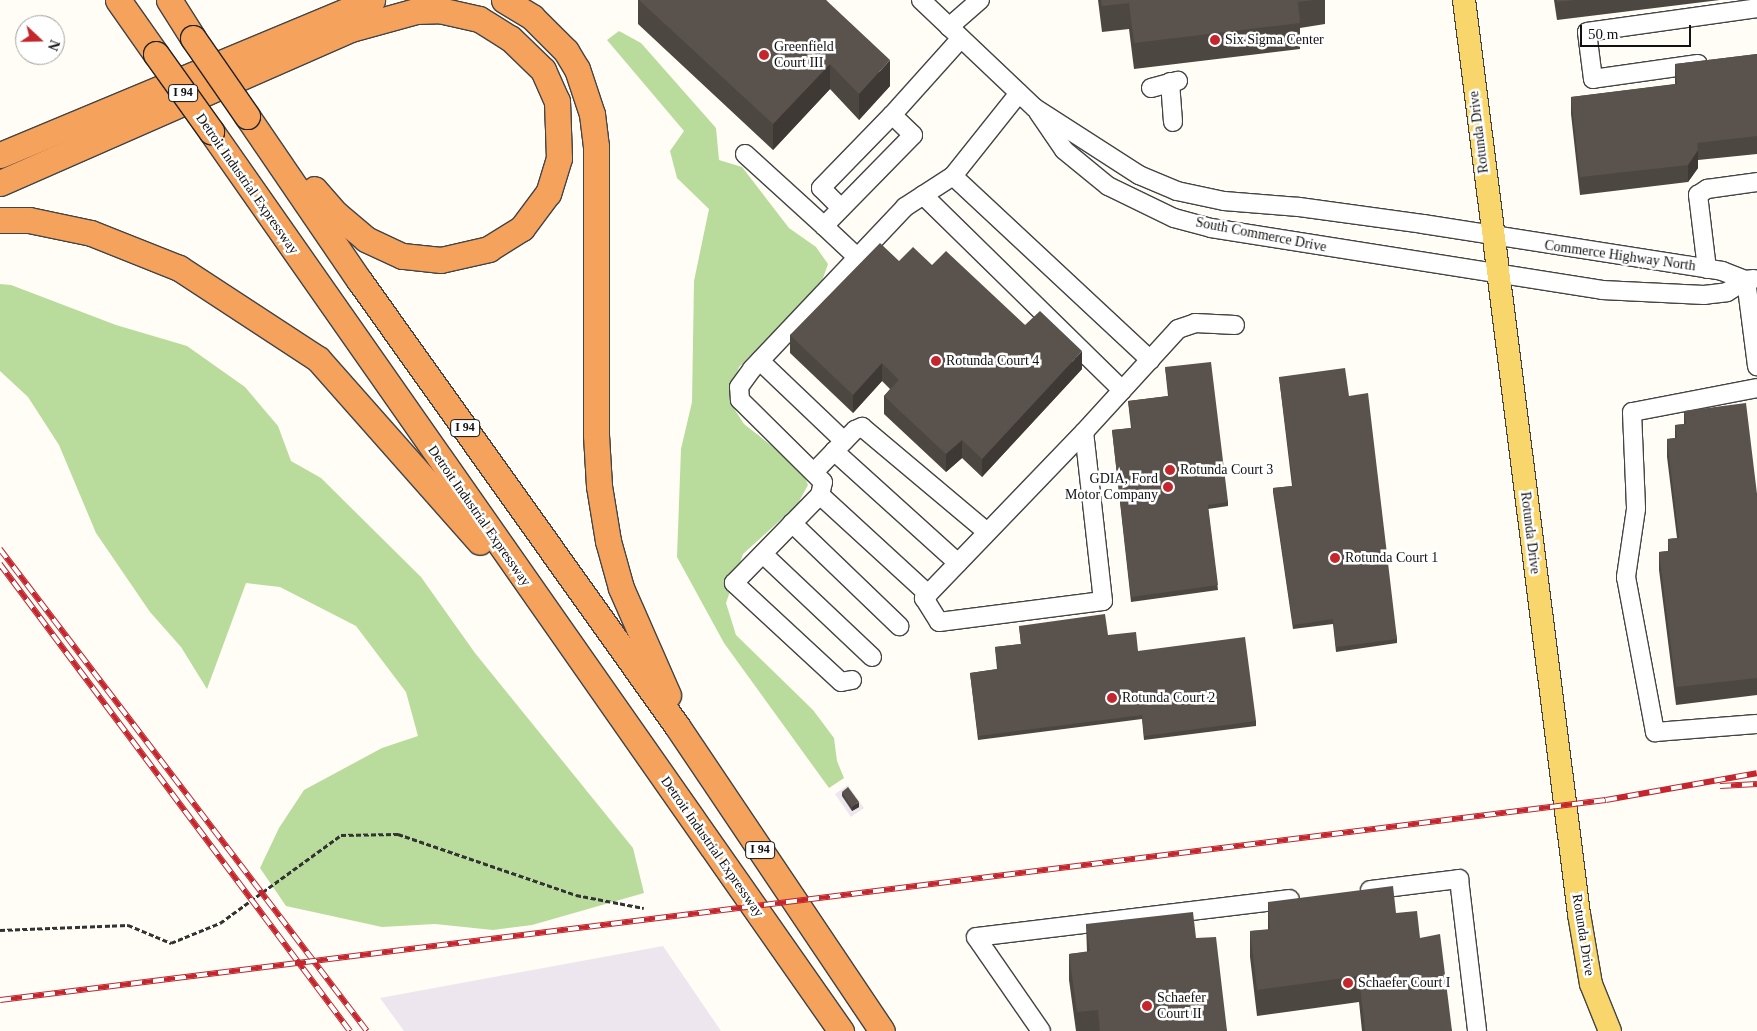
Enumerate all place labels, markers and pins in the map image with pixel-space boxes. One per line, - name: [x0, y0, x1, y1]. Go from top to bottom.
- place label: Six Sigma Center: [1225, 32, 1324, 48]
- marker: Six Sigma Center: [1209, 34, 1221, 46]
- place label: Greenfield Court III: [774, 39, 834, 72]
- marker: Greenfield Court III: [758, 49, 770, 61]
- place label: Rotunda Court 4: [946, 353, 1039, 369]
- marker: Rotunda Court 4: [930, 355, 942, 367]
- place label: Rotunda Court 3: [1180, 462, 1273, 478]
- marker: Rotunda Court 3: [1164, 464, 1176, 476]
- place label: GDIA, Ford Motor Company: [1065, 471, 1158, 504]
- marker: GDIA, Ford Motor Company: [1162, 481, 1174, 493]
- place label: Rotunda Court 1: [1345, 550, 1438, 566]
- marker: Rotunda Court 1: [1329, 552, 1341, 564]
- place label: Rotunda Court 2: [1122, 690, 1215, 706]
- marker: Rotunda Court 2: [1106, 692, 1118, 704]
- place label: Schaefer Court I: [1358, 975, 1451, 991]
- marker: Schaefer Court I: [1342, 977, 1354, 989]
- place label: Schaefer Court II: [1157, 990, 1206, 1022]
- marker: Schaefer Court II: [1141, 1000, 1153, 1012]

